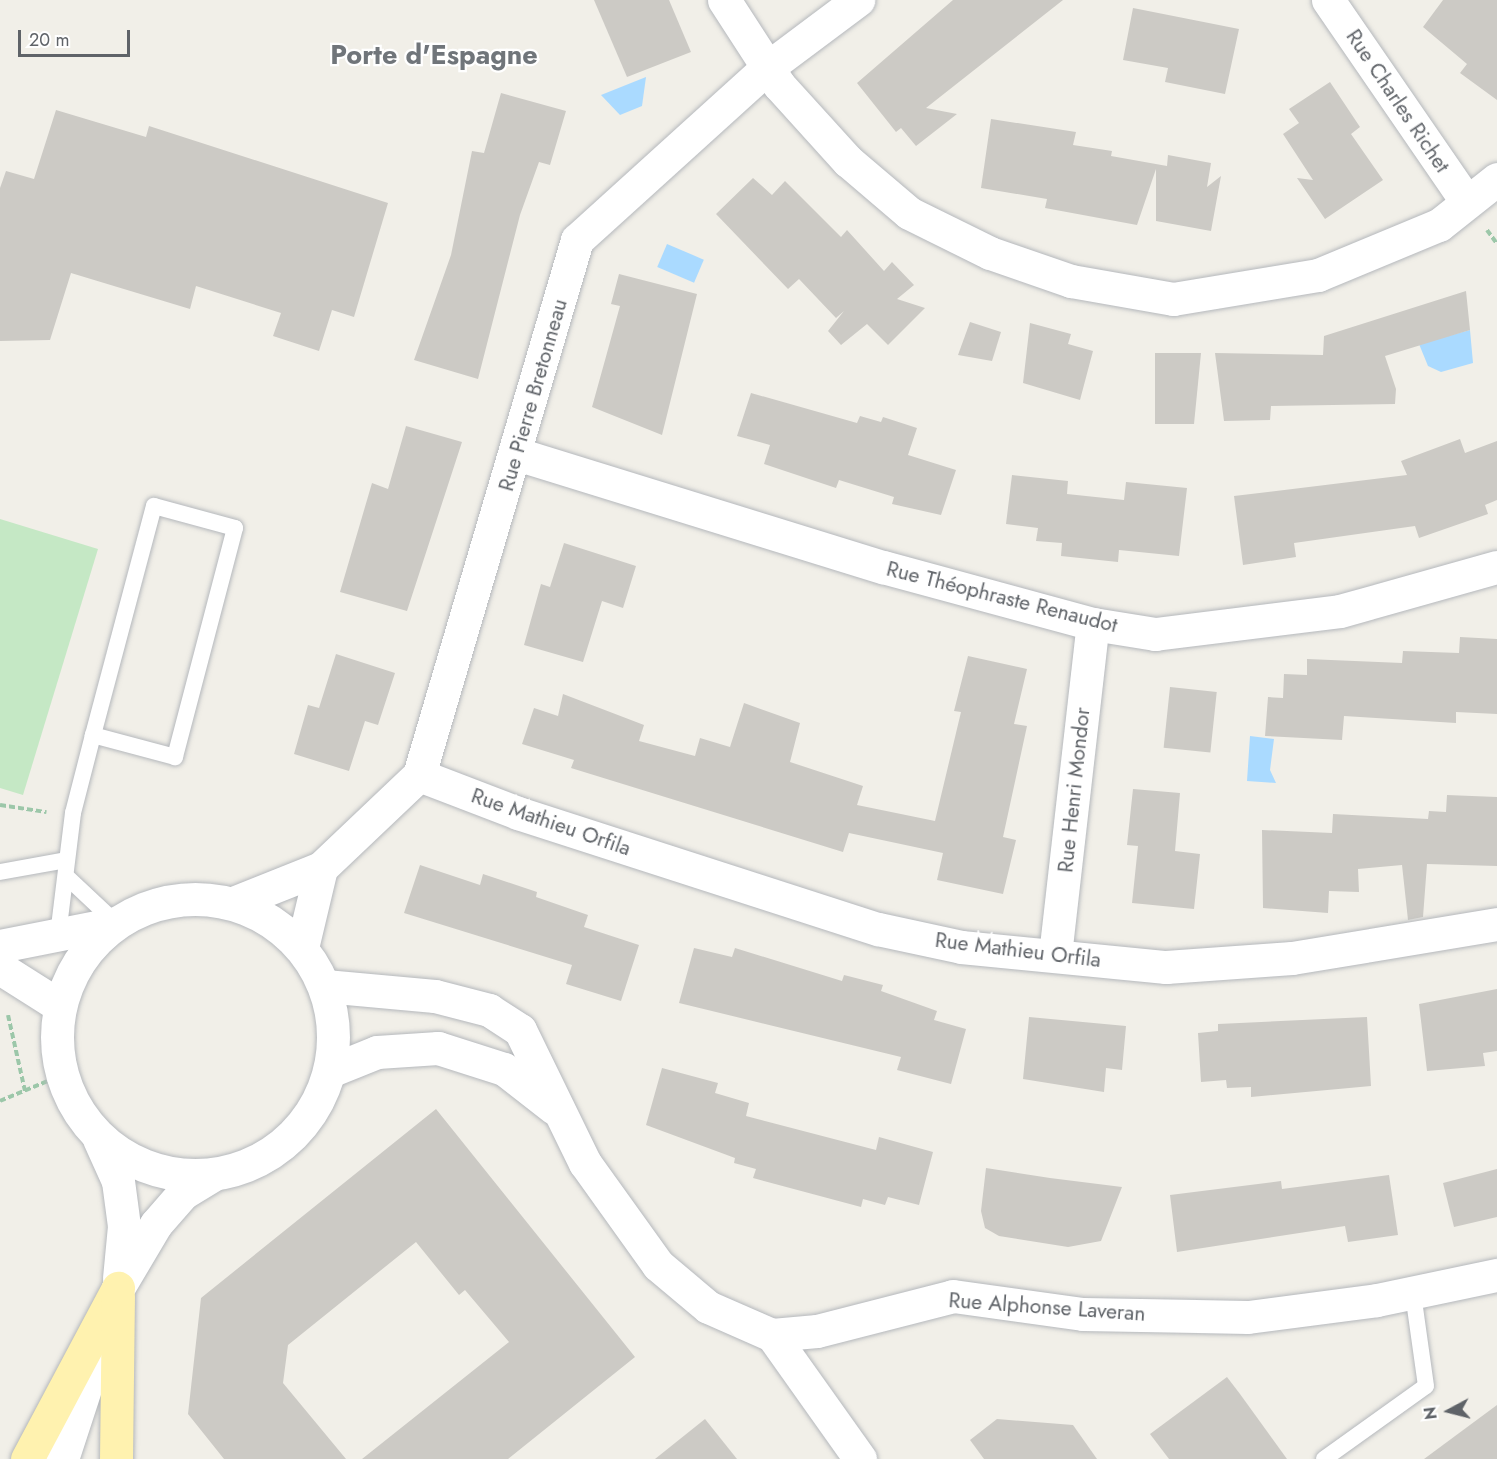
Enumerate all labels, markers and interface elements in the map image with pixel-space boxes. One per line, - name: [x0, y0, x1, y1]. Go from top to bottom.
- scale bar: [21, 18, 134, 56]
- street label: Rue Charles Richet: [1341, 25, 1455, 177]
- text: 20 m: [29, 27, 69, 53]
- district label: Porte d'Espagne: [330, 39, 538, 71]
- street label: Rue Pierre Bretonneau: [493, 296, 573, 494]
- street label: Rue Théophraste Renaudot: [884, 556, 1120, 638]
- street label: Rue Henri Mondor: [1053, 706, 1095, 874]
- street label: Rue Mathieu Orfila: [468, 783, 634, 861]
- street label: Rue Mathieu Orfila: [934, 927, 1102, 973]
- street label: Rue Alphonse Laveran: [948, 1288, 1146, 1326]
- north arrow: [1419, 1381, 1479, 1441]
- text: N: [1418, 1406, 1443, 1421]

